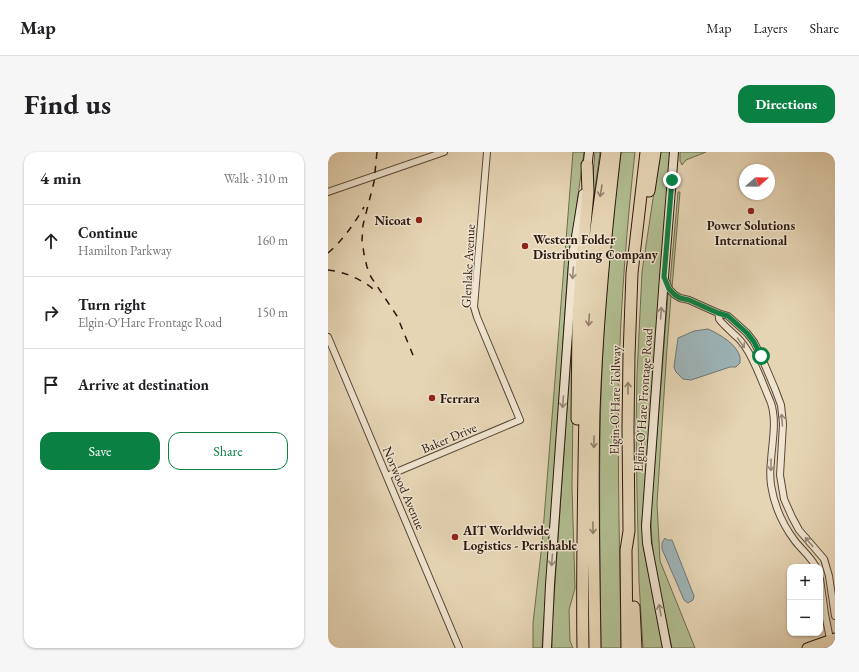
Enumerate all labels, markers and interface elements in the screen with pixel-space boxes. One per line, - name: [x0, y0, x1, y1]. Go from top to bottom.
- text: Map: [20, 15, 56, 40]
- text: Map: [706, 19, 731, 37]
- text: Layers: [753, 19, 788, 37]
- text: Share: [810, 19, 839, 37]
- button: Directions: [738, 85, 835, 123]
- text: Find us: [24, 86, 111, 122]
- north arrow: [739, 164, 775, 200]
- text: 4 min: [40, 167, 81, 189]
- text: Walk · 310 m: [224, 170, 288, 187]
- route end: [663, 171, 681, 189]
- one-way arrow: [597, 184, 605, 197]
- marker: Power Solutions International: [746, 206, 756, 216]
- place label: Nicoat: [375, 212, 411, 229]
- marker: Nicoat: [414, 215, 424, 225]
- place label: Power Solutions International: [707, 217, 795, 249]
- text: Continue: [78, 223, 138, 242]
- street label: Glenlake Avenue: [457, 224, 479, 308]
- icon: ahead: [40, 230, 62, 252]
- place label: Western Folder Distributing Company: [533, 231, 658, 263]
- text: 160 m: [257, 232, 288, 249]
- marker: Western Folder Distributing Company: [520, 241, 530, 251]
- text: Hamilton Parkway: [78, 242, 172, 259]
- one-way arrow: [569, 266, 576, 279]
- text: Turn right: [78, 295, 146, 314]
- icon: right: [40, 302, 62, 324]
- text: 150 m: [257, 304, 288, 321]
- one-way arrow: [658, 307, 665, 320]
- one-way arrow: [585, 313, 592, 326]
- text: Elgin-O'Hare Frontage Road: [78, 314, 222, 331]
- street label: Elgin-O'Hare Frontage Road: [629, 327, 657, 472]
- one-way arrow: [737, 337, 745, 348]
- street label: Elgin-O'Hare Tollway: [606, 345, 624, 455]
- route start: [752, 347, 770, 365]
- icon: arrive: [40, 374, 62, 396]
- text: Arrive at destination: [78, 375, 209, 394]
- one-way arrow: [624, 382, 632, 395]
- place label: Ferrara: [440, 390, 480, 407]
- marker: Ferrara: [427, 393, 437, 403]
- one-way arrow: [560, 395, 567, 408]
- one-way arrow: [778, 414, 786, 427]
- street label: Baker Drive: [419, 419, 479, 457]
- button: Save: [40, 432, 160, 470]
- button: Share: [168, 432, 288, 470]
- one-way arrow: [590, 435, 598, 448]
- street label: Norwood Avenue: [379, 444, 429, 532]
- one-way arrow: [767, 458, 775, 471]
- one-way arrow: [589, 521, 597, 534]
- place label: AIT Worldwide Logistics - Perishable: [462, 522, 578, 554]
- marker: AIT Worldwide Logistics - Perishable: [450, 532, 460, 542]
- one-way arrow: [805, 537, 814, 547]
- one-way arrow: [549, 553, 556, 566]
- map controls: [787, 564, 823, 636]
- button: +: [787, 564, 823, 600]
- button: −: [787, 600, 823, 636]
- one-way arrow: [655, 604, 663, 617]

